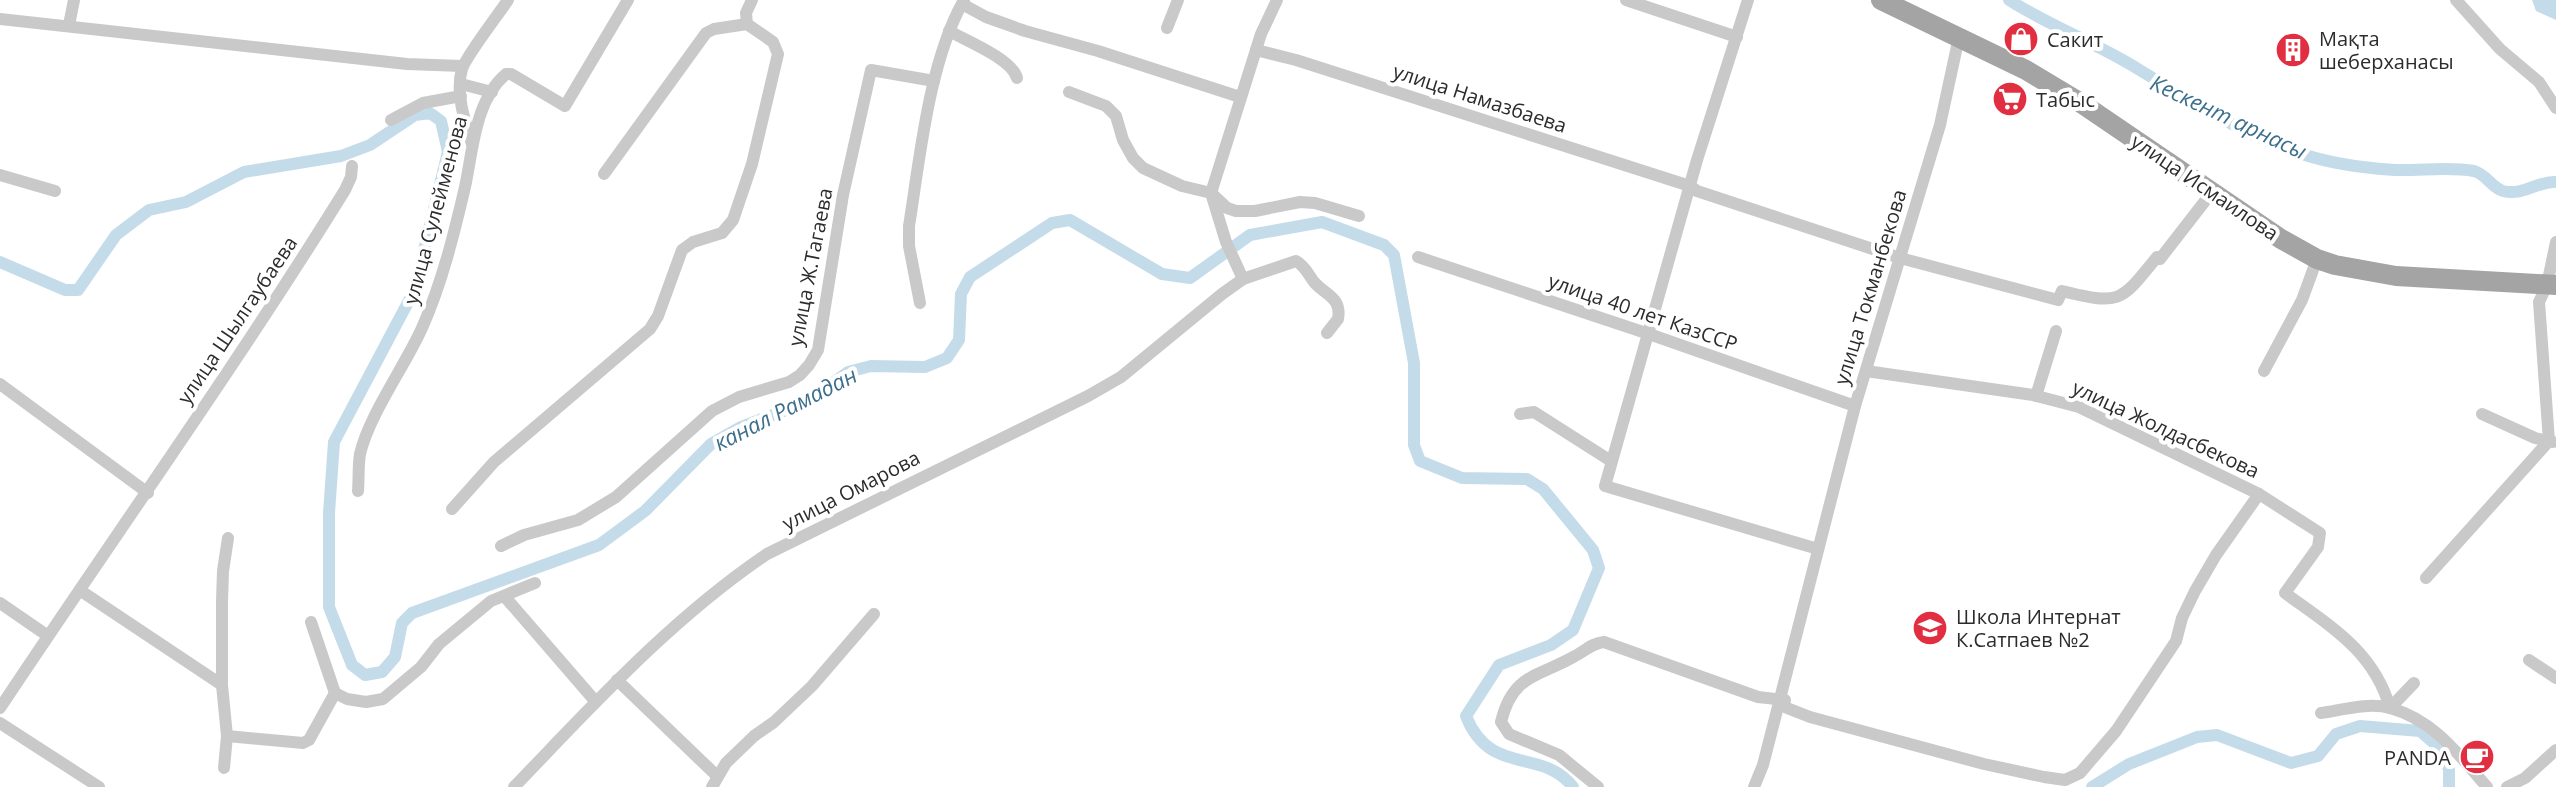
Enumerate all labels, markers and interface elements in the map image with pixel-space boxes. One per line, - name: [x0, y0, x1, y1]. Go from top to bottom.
- shop icon: Сакит: [2002, 20, 2040, 58]
- place label: Мақта шеберханасы: [2319, 25, 2454, 75]
- place label: Сакит: [2047, 26, 2103, 53]
- building icon: Мақта шеберханасы: [2274, 31, 2312, 69]
- street label: улица Намазбаева: [1390, 57, 1570, 139]
- water label: Кескент арнасы: [2146, 67, 2312, 165]
- supermarket icon: Табыс: [1991, 80, 2029, 118]
- place label: Табыс: [2036, 86, 2095, 113]
- street label: улица Сулейменова: [397, 113, 473, 307]
- street label: улица Исмаилова: [2126, 128, 2284, 246]
- street label: улица Ж.Тагаева: [781, 186, 839, 348]
- street label: улица Токманбекова: [1827, 186, 1913, 388]
- street label: улица Шылгаубаева: [171, 231, 303, 409]
- street label: улица 40 лет КазССР: [1545, 267, 1741, 357]
- water label: канал Рамадан: [708, 359, 862, 457]
- street label: улица Жолдасбекова: [2068, 374, 2264, 484]
- street label: улица Омарова: [778, 444, 924, 536]
- place label: Школа Интернат К.Сатпаев №2: [1956, 603, 2121, 653]
- school or university icon: Школа Интернат К.Сатпаев №2: [1911, 609, 1949, 647]
- cafe icon: PANDA: [2458, 738, 2496, 776]
- place label: PANDA: [2384, 744, 2451, 771]

